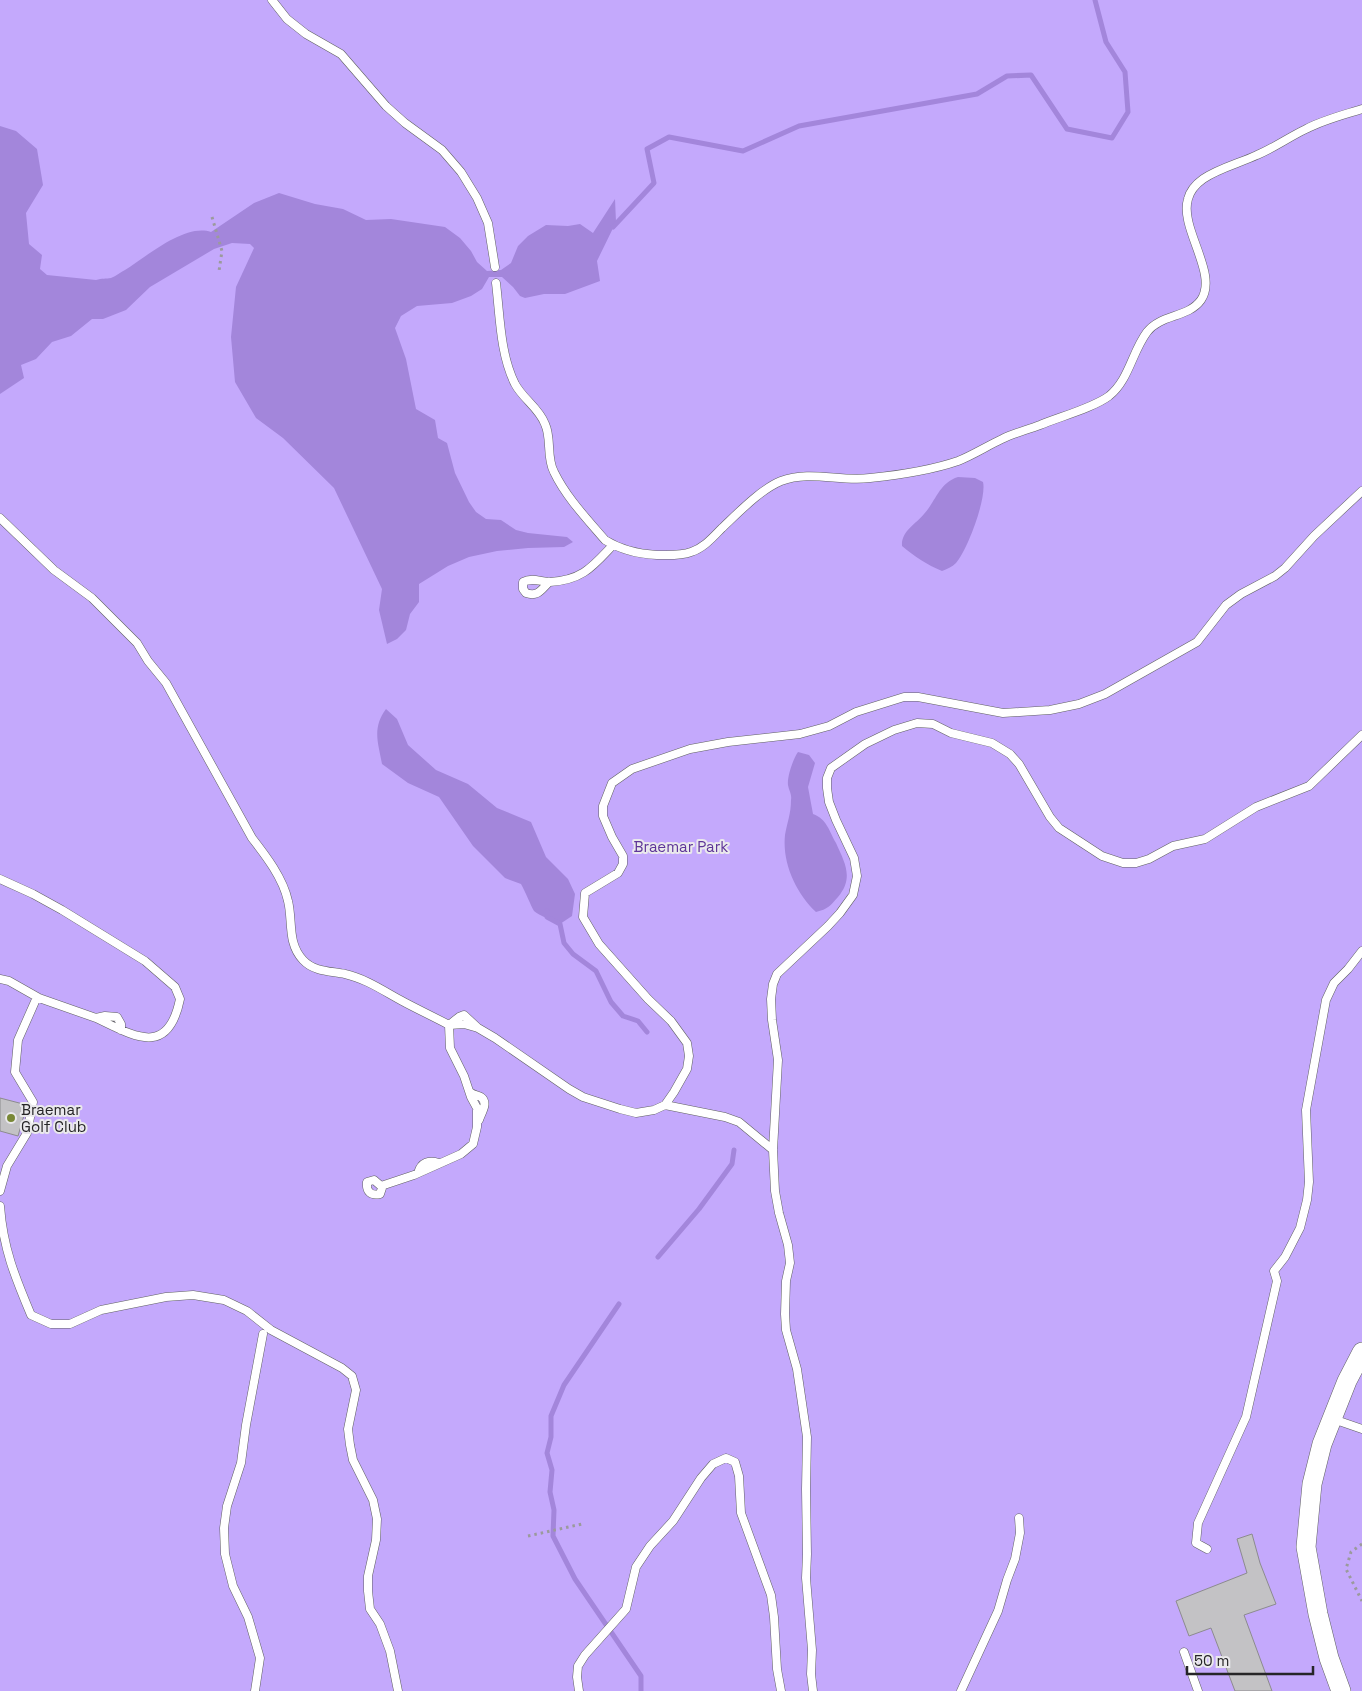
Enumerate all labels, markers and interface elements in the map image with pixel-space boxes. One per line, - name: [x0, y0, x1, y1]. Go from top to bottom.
- park label: Braemar Park: [634, 837, 728, 856]
- place label: Braemar Golf Club: [21, 1100, 86, 1136]
- marker: Braemar Golf Club: [5, 1112, 17, 1124]
- scale bar: [1187, 1644, 1313, 1676]
- text: 50 m: [1194, 1651, 1229, 1670]

